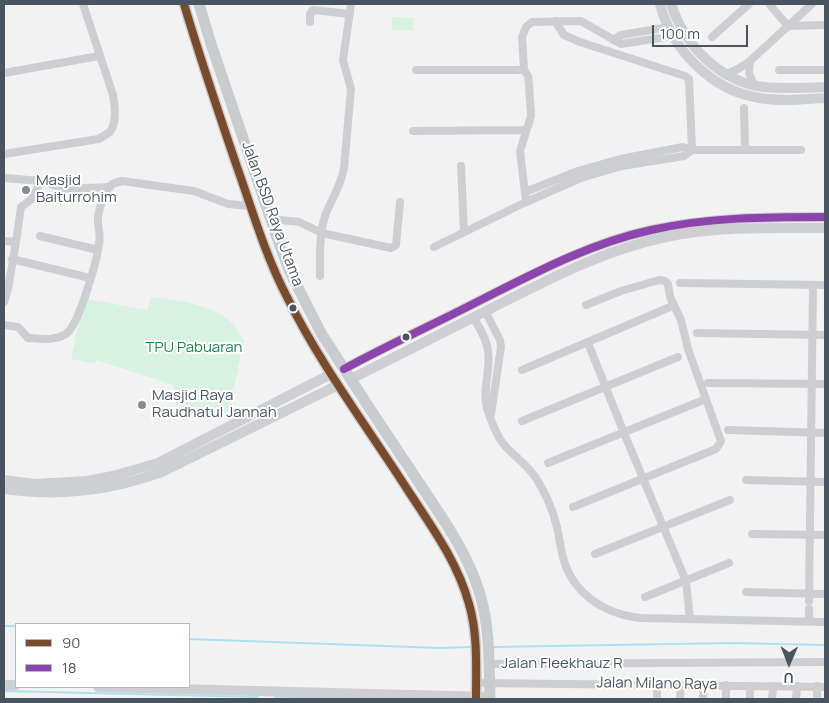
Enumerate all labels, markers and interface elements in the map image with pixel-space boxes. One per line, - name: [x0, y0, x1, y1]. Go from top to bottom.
- scale bar: [654, 15, 750, 47]
- text: 100 m: [660, 23, 700, 44]
- street label: Jalan BSD Raya Utama: [237, 139, 307, 289]
- place label: Masjid Baiturrohim: [36, 172, 117, 207]
- marker: Masjid Baiturrohim: [20, 184, 32, 196]
- unlabelled marker: [288, 303, 298, 313]
- unlabelled marker: [401, 332, 411, 342]
- park label: TPU Pabuaran: [145, 339, 243, 357]
- place label: Masjid Raya Raudhatul Jannah: [152, 387, 277, 422]
- marker: Masjid Raya Raudhatul Jannah: [136, 399, 148, 411]
- legend: [15, 623, 190, 688]
- text: 90: [62, 632, 80, 653]
- north arrow: [764, 638, 814, 688]
- street label: Jalan Fleekhauz R: [501, 655, 623, 673]
- text: 18: [62, 657, 77, 678]
- text: U: [784, 669, 794, 688]
- street label: Jalan Milano Raya: [596, 674, 718, 694]

